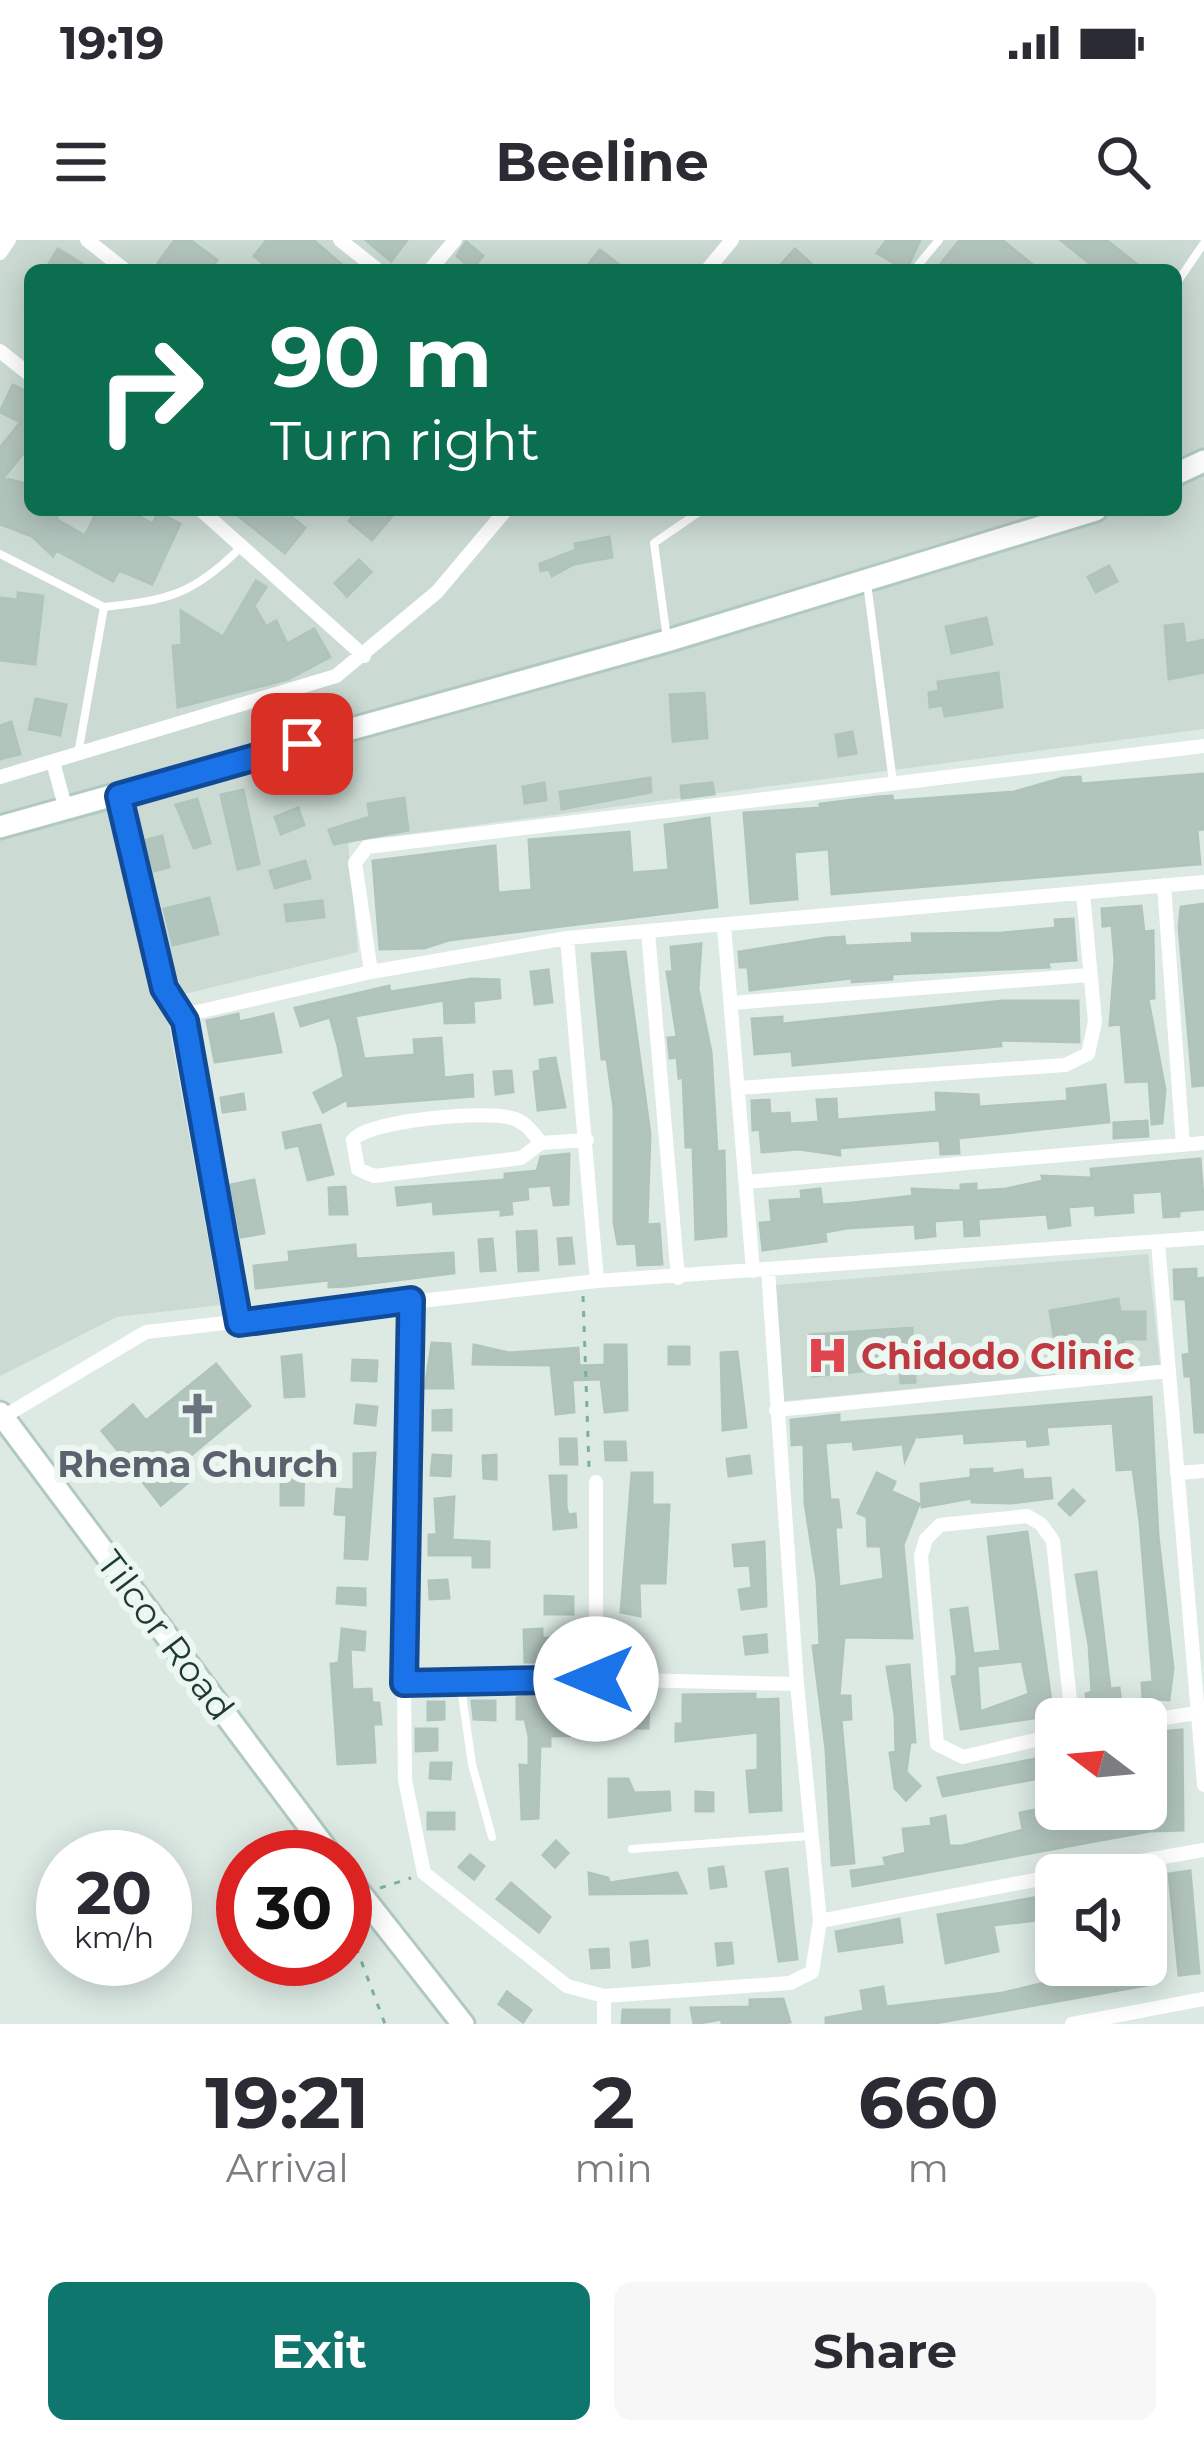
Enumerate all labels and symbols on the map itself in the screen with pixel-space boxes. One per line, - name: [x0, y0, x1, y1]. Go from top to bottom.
- pin: [251, 693, 353, 795]
- hospital icon: Chidodo Clinic: [804, 1333, 850, 1379]
- place label: Chidodo Clinic: [861, 1334, 1135, 1378]
- church icon: Rhema Church: [175, 1391, 221, 1437]
- place label: Rhema Church: [57, 1442, 339, 1486]
- street label: Tilcor Road: [88, 1542, 244, 1728]
- position arrow: [533, 1616, 659, 1742]
- north arrow: [1035, 1698, 1167, 1830]
- speed limit sign: 30: [216, 1830, 372, 1986]

